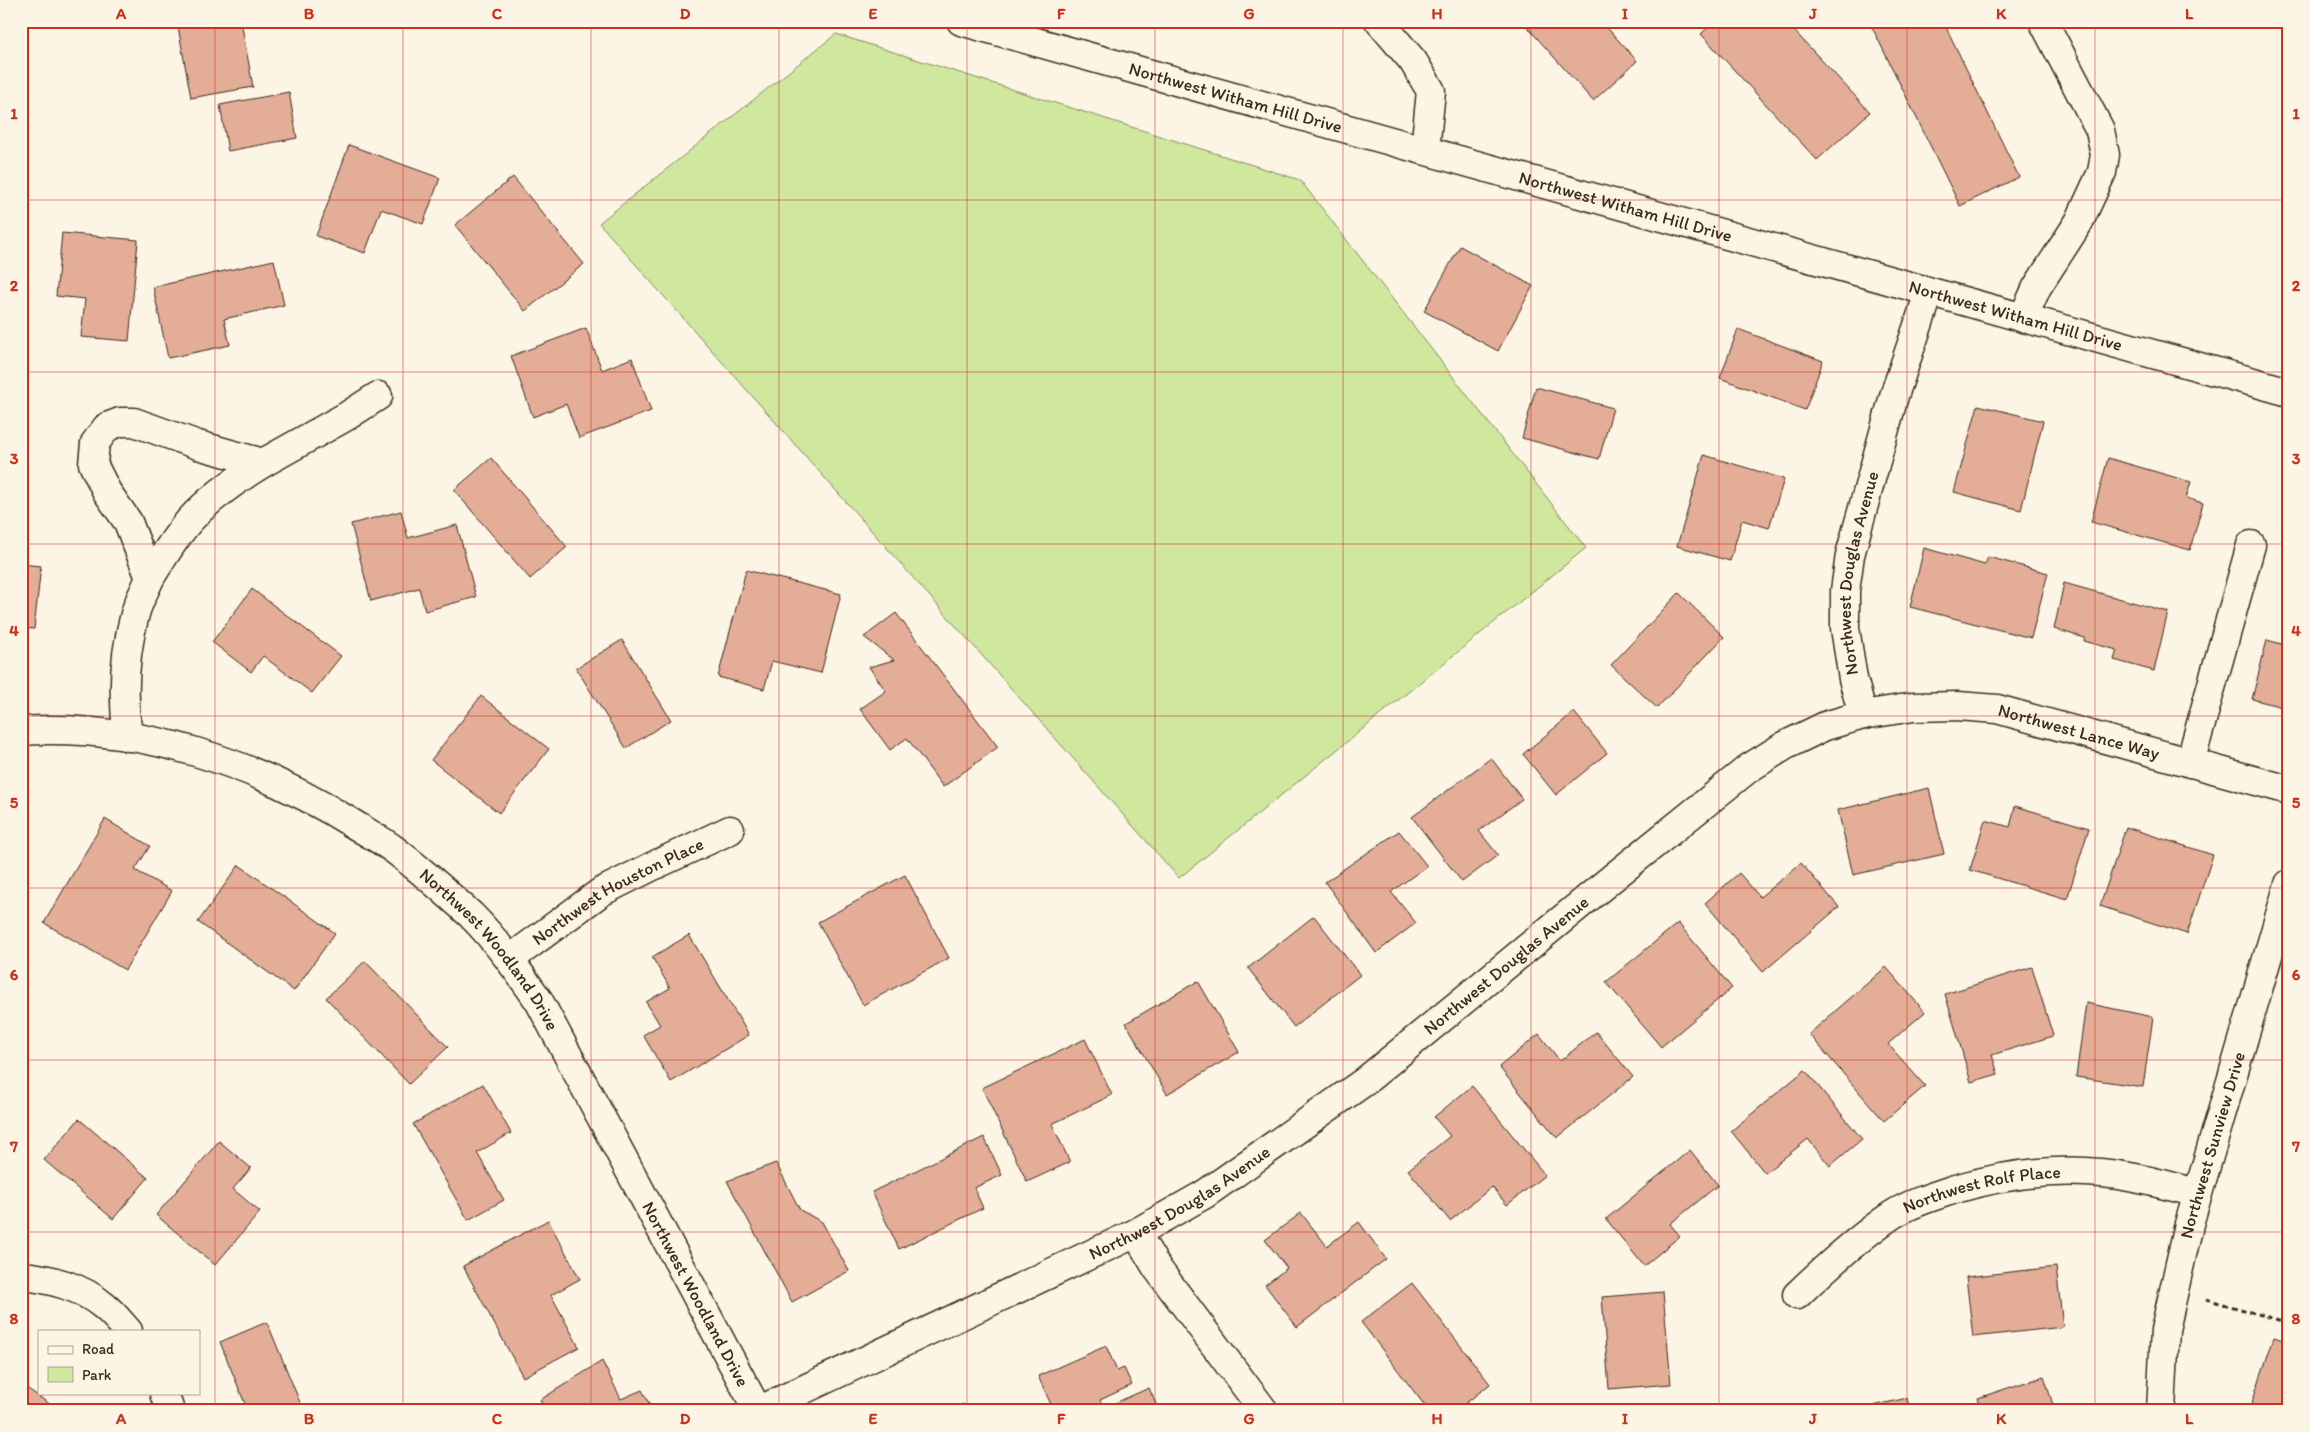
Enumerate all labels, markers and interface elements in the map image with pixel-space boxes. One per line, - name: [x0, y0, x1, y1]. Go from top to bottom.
- text: A: [115, 4, 127, 23]
- text: B: [304, 4, 315, 23]
- text: C: [492, 4, 503, 23]
- text: D: [680, 4, 691, 23]
- text: E: [869, 4, 878, 23]
- text: F: [1057, 4, 1066, 23]
- text: G: [1243, 4, 1255, 23]
- text: H: [1431, 4, 1443, 23]
- text: I: [1622, 4, 1628, 23]
- text: J: [1808, 4, 1817, 23]
- text: K: [1996, 4, 2007, 23]
- text: L: [2185, 4, 2194, 23]
- street label: Northwest Witham Hill Drive: [1126, 57, 1345, 138]
- text: 1: [10, 104, 18, 123]
- text: 1: [2292, 104, 2300, 123]
- street label: Northwest Witham Hill Drive: [1516, 166, 1735, 247]
- street label: Northwest Witham Hill Drive: [1906, 275, 2125, 356]
- text: 2: [10, 276, 19, 295]
- text: 2: [2292, 276, 2301, 295]
- text: 3: [10, 449, 19, 468]
- text: 3: [2292, 449, 2301, 468]
- street label: Northwest Douglas Avenue: [1834, 469, 1884, 677]
- text: 4: [9, 621, 19, 640]
- text: 4: [2291, 621, 2301, 640]
- street label: Northwest Lance Way: [1996, 699, 2163, 765]
- text: 5: [10, 793, 19, 812]
- text: 5: [2292, 793, 2301, 812]
- street label: Northwest Houston Place: [528, 833, 707, 950]
- street label: Northwest Woodland Drive: [415, 864, 564, 1034]
- street label: Northwest Douglas Avenue: [1419, 891, 1593, 1040]
- text: 6: [10, 965, 19, 984]
- text: 6: [2292, 965, 2301, 984]
- street label: Northwest Sunview Drive: [2175, 1049, 2250, 1240]
- text: 7: [9, 1137, 18, 1156]
- text: 7: [2291, 1137, 2300, 1156]
- street label: Northwest Douglas Avenue: [1085, 1141, 1274, 1265]
- street label: Northwest Rolf Place: [1899, 1161, 2061, 1218]
- street label: Northwest Woodland Drive: [637, 1198, 754, 1391]
- text: 8: [10, 1309, 19, 1328]
- text: 8: [2292, 1309, 2301, 1328]
- legend: [38, 1330, 200, 1394]
- text: Road: [82, 1340, 115, 1358]
- text: Park: [82, 1366, 112, 1384]
- text: A: [115, 1409, 127, 1428]
- text: B: [304, 1409, 315, 1428]
- text: C: [492, 1409, 503, 1428]
- text: D: [680, 1409, 691, 1428]
- text: E: [869, 1409, 878, 1428]
- text: F: [1057, 1409, 1066, 1428]
- text: G: [1243, 1409, 1255, 1428]
- text: H: [1431, 1409, 1443, 1428]
- text: I: [1622, 1409, 1628, 1428]
- text: J: [1808, 1409, 1817, 1428]
- text: K: [1996, 1409, 2007, 1428]
- text: L: [2185, 1409, 2194, 1428]

